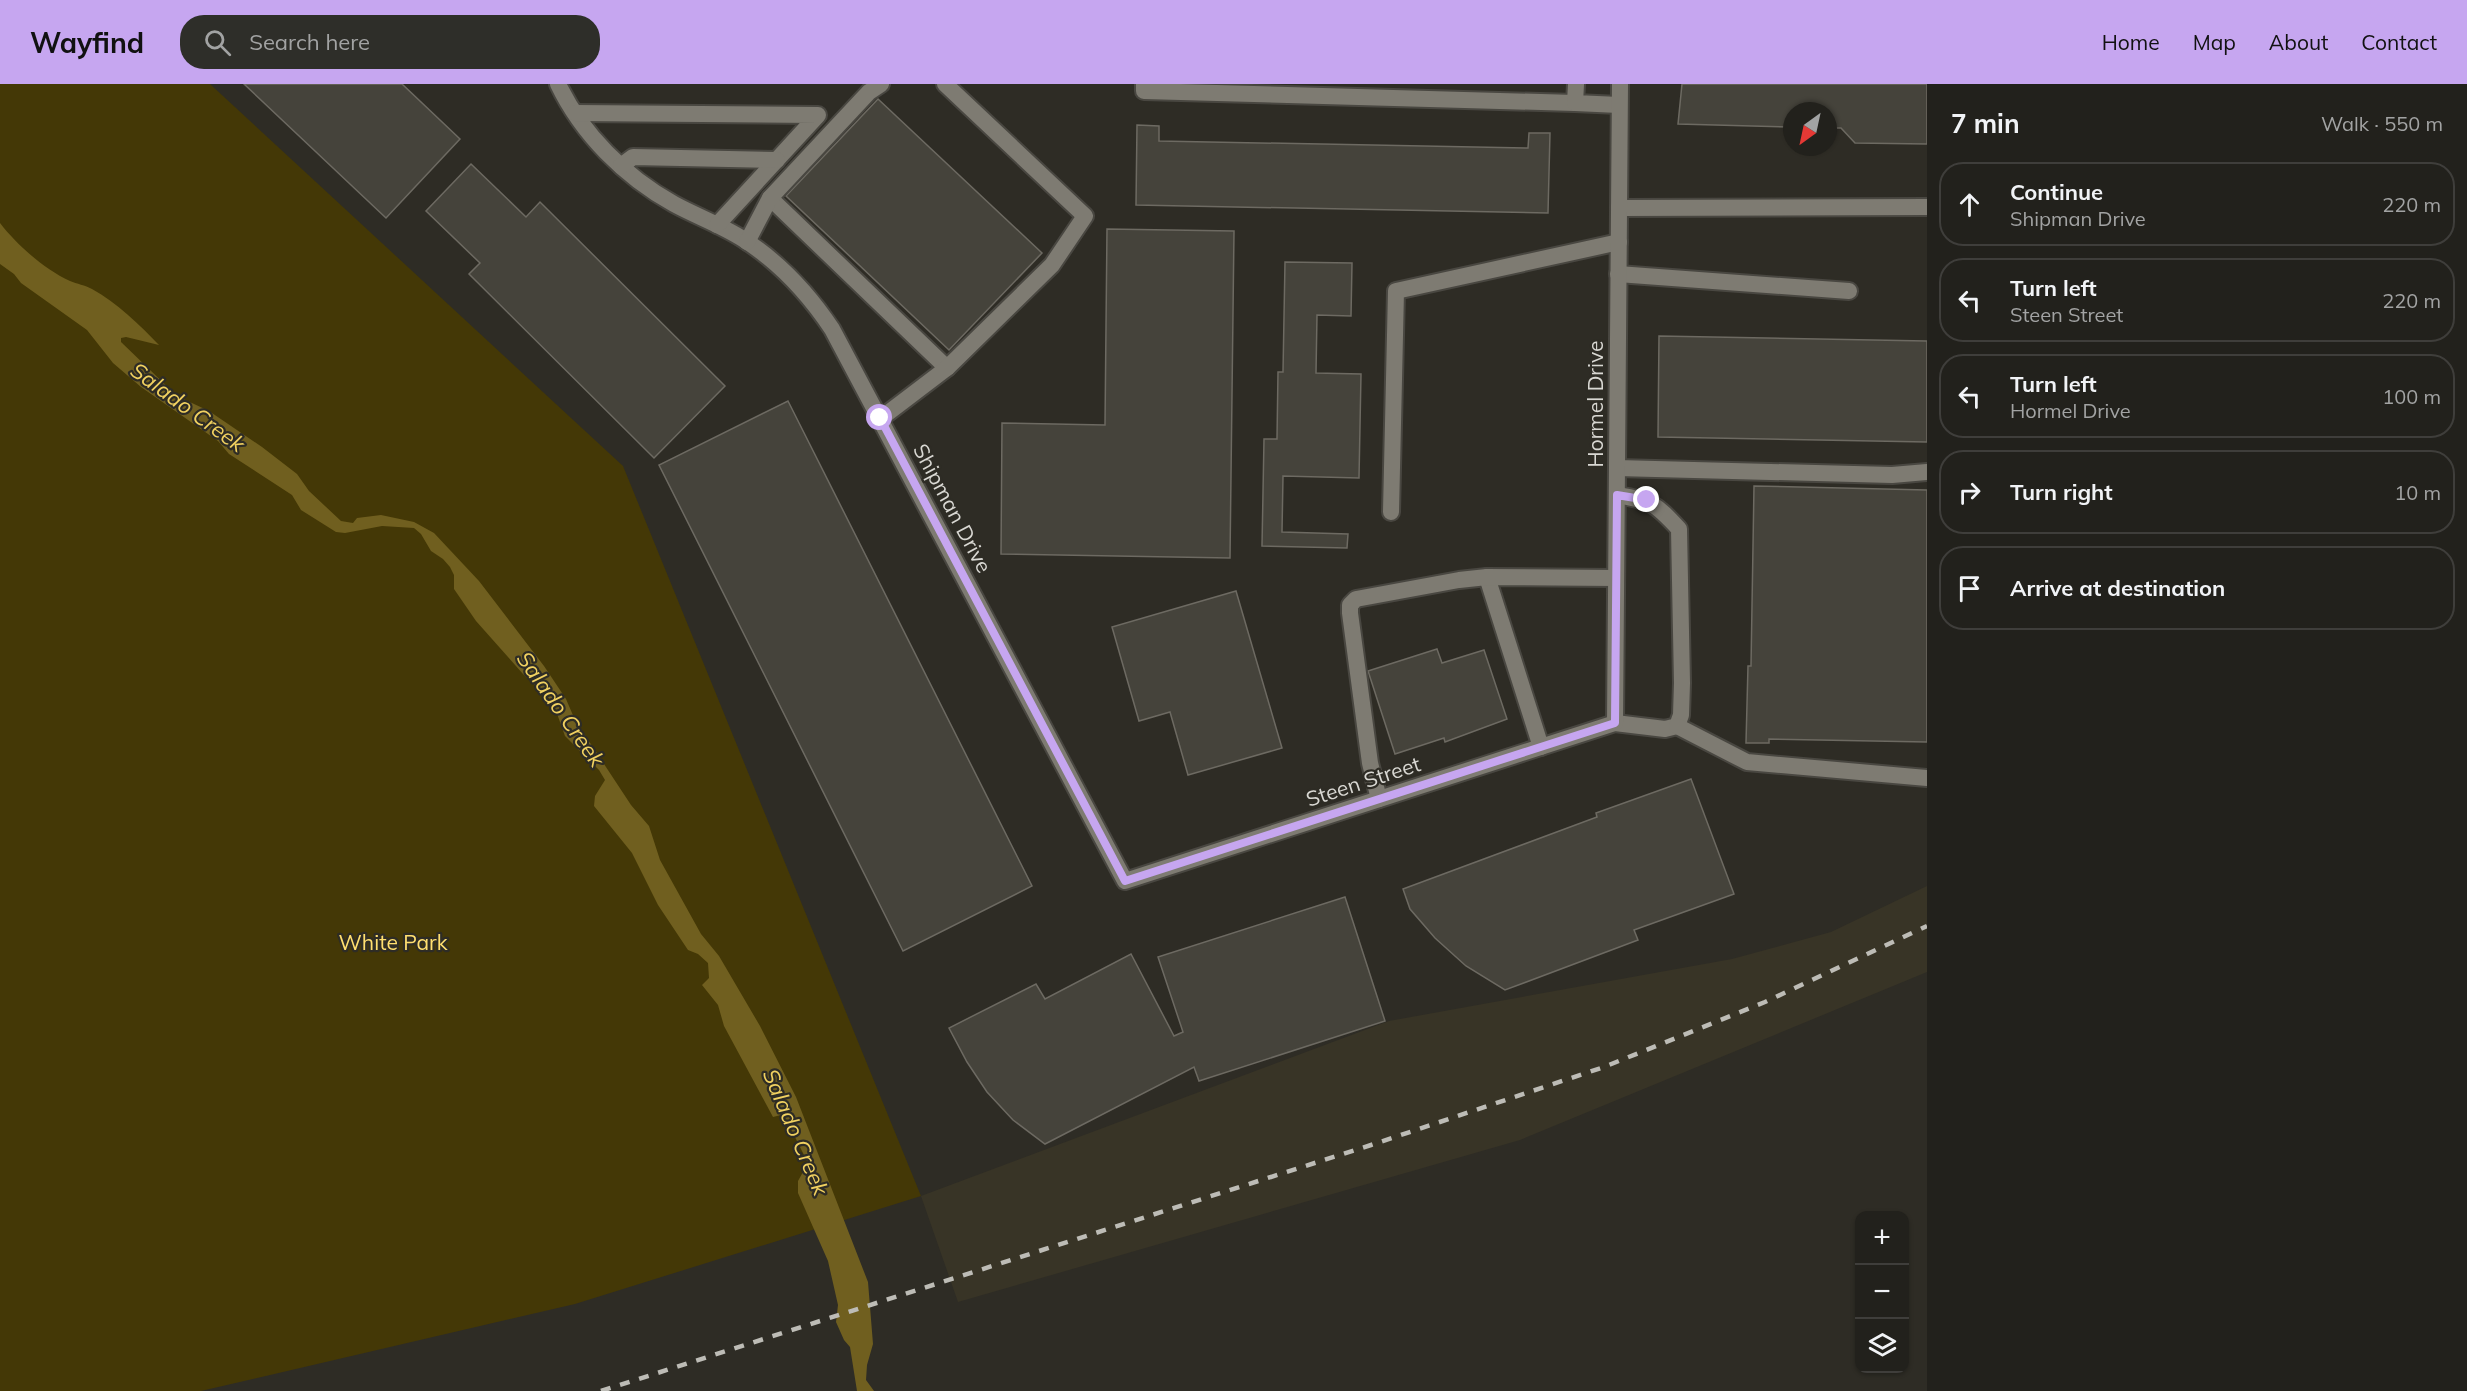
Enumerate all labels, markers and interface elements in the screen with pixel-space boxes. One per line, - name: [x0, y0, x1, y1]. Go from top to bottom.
- search box: [180, 15, 600, 69]
- text: Wayfind: [30, 25, 144, 60]
- icon: search: [201, 26, 234, 59]
- text: Search here: [249, 28, 370, 56]
- text: Home: [2102, 29, 2160, 55]
- text: Map: [2193, 29, 2236, 55]
- text: About: [2269, 29, 2328, 55]
- text: Contact: [2361, 29, 2437, 55]
- north arrow: [1783, 102, 1837, 156]
- text: 7 min: [1951, 107, 2020, 140]
- text: Walk · 550 m: [2321, 111, 2443, 136]
- text: Continue: [2010, 178, 2103, 206]
- icon: ahead: [1953, 188, 1986, 221]
- text: 220 m: [2382, 192, 2441, 217]
- text: Shipman Drive: [2010, 206, 2146, 231]
- text: Turn left: [2010, 274, 2097, 302]
- icon: left: [1953, 284, 1986, 317]
- text: 220 m: [2382, 288, 2441, 313]
- text: Steen Street: [2010, 302, 2123, 327]
- street label: Hormel Drive: [1582, 341, 1608, 467]
- water label: Salado Creek: [125, 356, 251, 458]
- text: Turn left: [2010, 370, 2097, 398]
- icon: left: [1953, 380, 1986, 413]
- text: 100 m: [2382, 384, 2441, 409]
- text: Hormel Drive: [2010, 398, 2131, 423]
- route start: [866, 404, 892, 430]
- street label: Shipman Drive: [908, 439, 998, 577]
- icon: right: [1953, 476, 1986, 509]
- text: Turn right: [2010, 478, 2113, 506]
- text: 10 m: [2394, 480, 2441, 505]
- route end: [1633, 486, 1659, 512]
- icon: arrive: [1953, 572, 1986, 605]
- text: Arrive at destination: [2010, 574, 2225, 602]
- water label: Salado Creek: [511, 646, 612, 773]
- street label: Steen Street: [1302, 750, 1424, 812]
- park label: White Park: [338, 929, 448, 955]
- water label: Salado Creek: [757, 1064, 836, 1200]
- map controls: [1855, 1211, 1909, 1373]
- button: +: [1855, 1211, 1909, 1265]
- button: −: [1855, 1265, 1909, 1319]
- button: layers: [1855, 1319, 1909, 1373]

